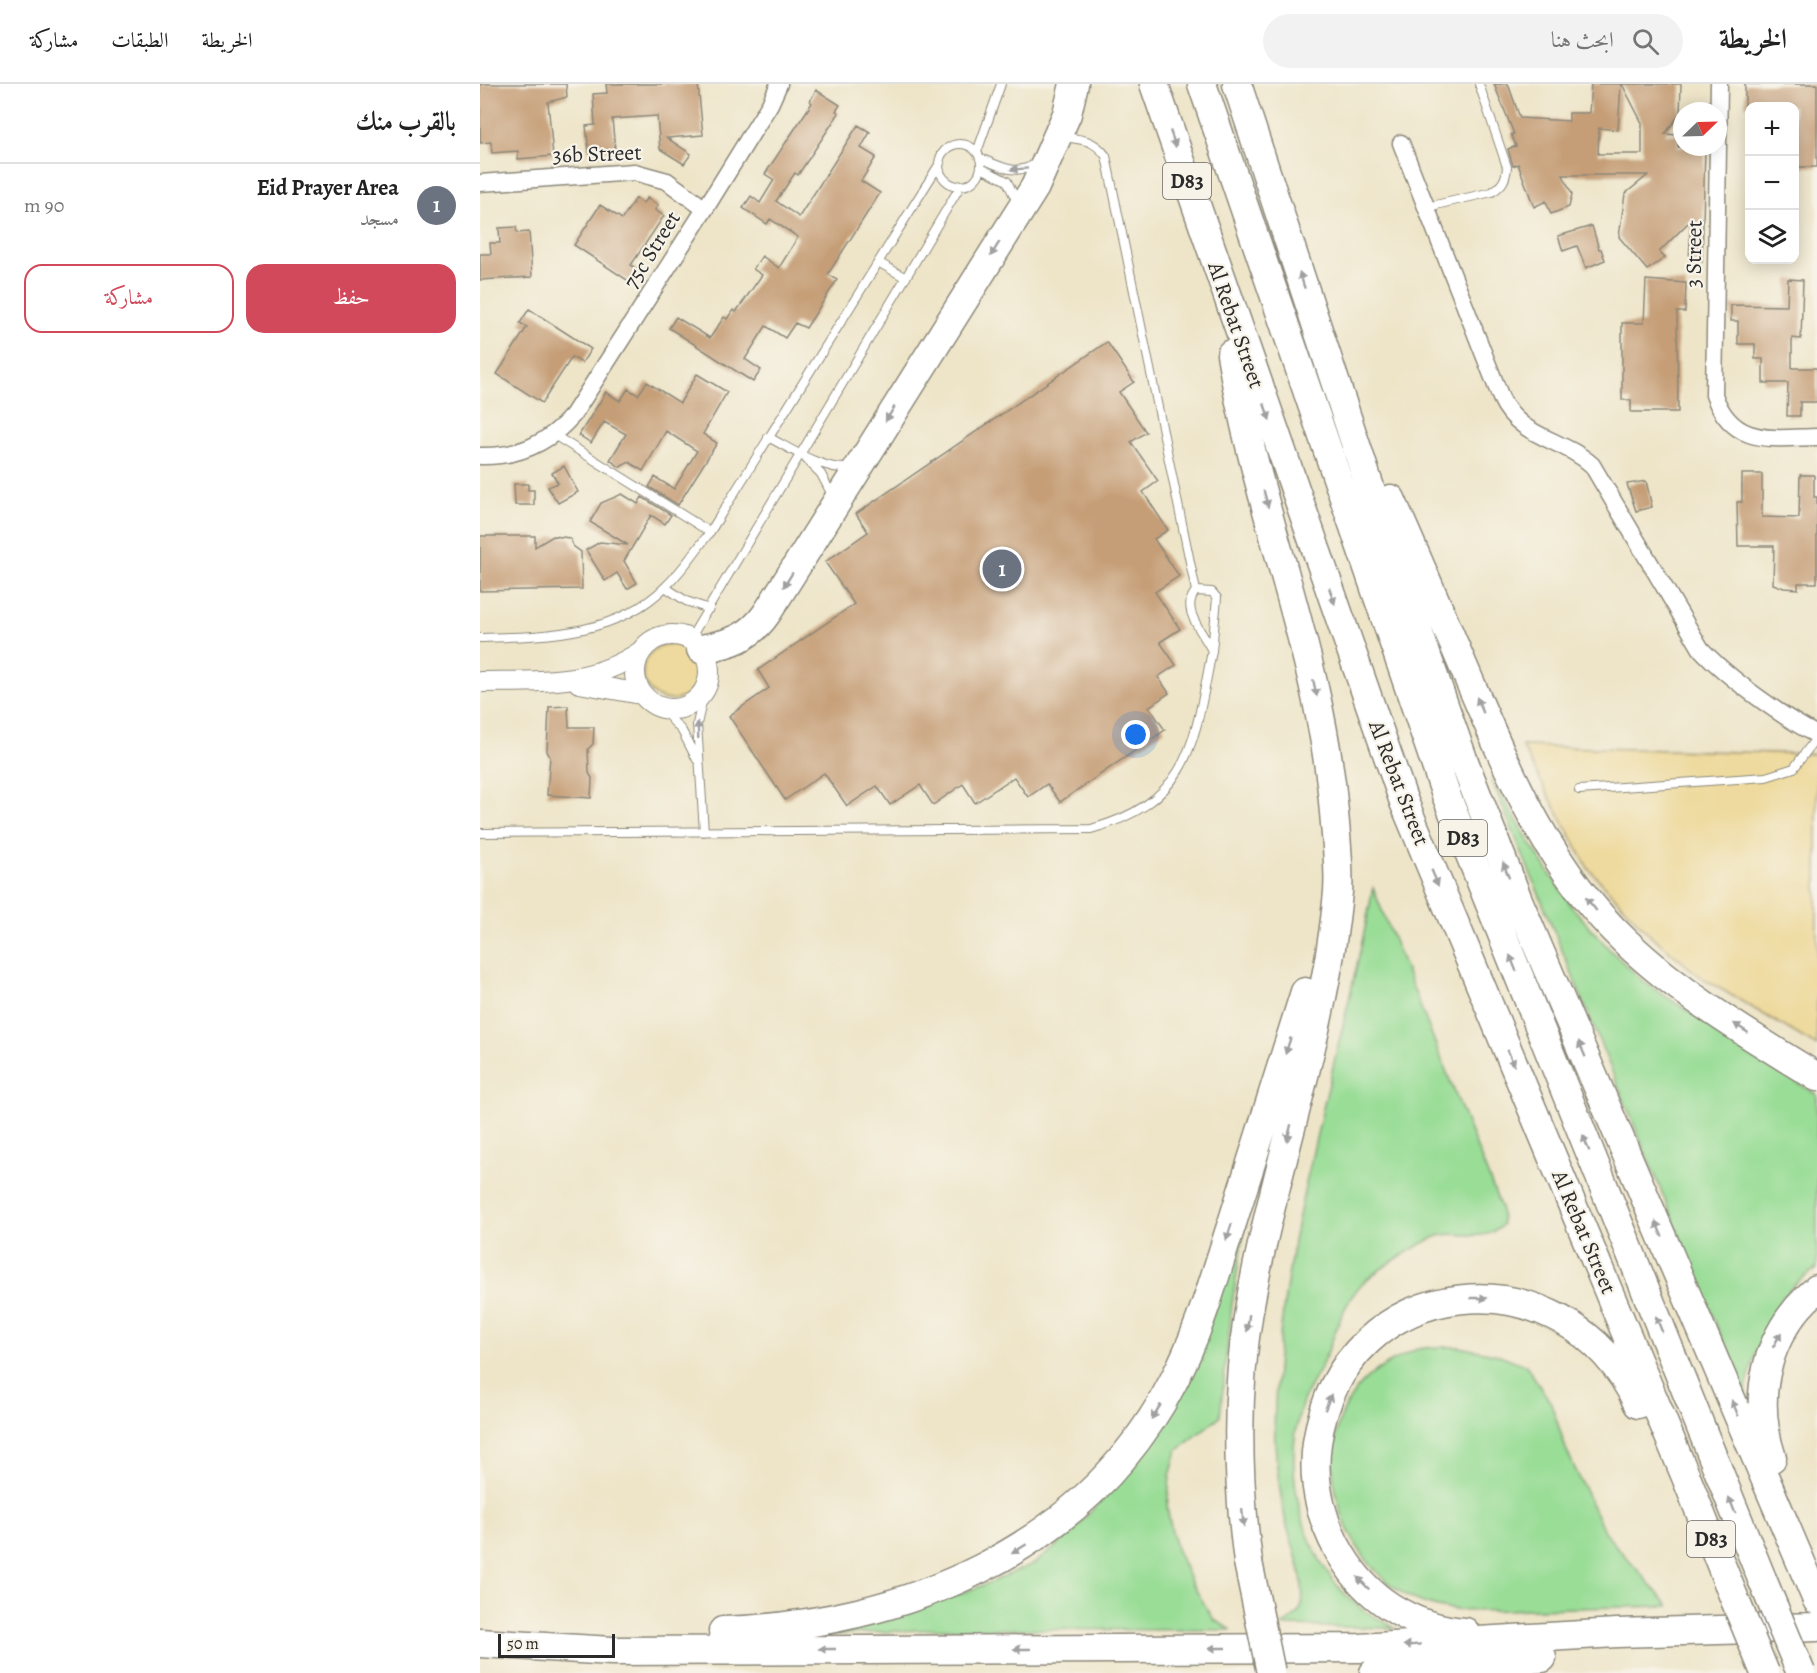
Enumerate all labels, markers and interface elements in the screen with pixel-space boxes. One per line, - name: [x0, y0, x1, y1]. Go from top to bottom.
- search box: [1263, 14, 1683, 68]
- text: الخريطة: [1719, 20, 1787, 58]
- text: ابحث هنا: [1551, 25, 1614, 55]
- icon: search: [1629, 25, 1662, 58]
- text: مشاركة: [30, 26, 78, 54]
- text: الطبقات: [111, 26, 168, 54]
- text: الخريطة: [201, 26, 253, 54]
- north arrow: [1673, 102, 1727, 156]
- map controls: [1745, 102, 1799, 264]
- button: +: [1745, 102, 1799, 156]
- text: بالقرب منك: [355, 104, 456, 139]
- one-way arrow: [1168, 130, 1178, 148]
- street label: 36b Street: [552, 137, 642, 171]
- button: −: [1745, 156, 1799, 210]
- road number: D83: [1163, 163, 1211, 199]
- one-way arrow: [1009, 164, 1028, 173]
- text: Eid Prayer Area: [257, 173, 399, 203]
- text: 90 m: [24, 192, 64, 219]
- text: 1: [433, 192, 440, 219]
- text: مسجد: [360, 205, 399, 232]
- street label: 75c Street: [616, 205, 688, 295]
- button: layers: [1745, 210, 1799, 264]
- street label: 3 Street: [1678, 220, 1710, 288]
- one-way arrow: [990, 241, 1001, 257]
- street label: Al Rebat Street: [1200, 257, 1272, 392]
- button: مشاركة: [24, 264, 234, 333]
- button: حفظ: [246, 264, 456, 333]
- one-way arrow: [1297, 271, 1307, 289]
- one-way arrow: [1263, 403, 1272, 421]
- one-way arrow: [885, 406, 896, 422]
- one-way arrow: [1262, 491, 1271, 509]
- pin: 1: [982, 546, 1022, 592]
- one-way arrow: [782, 571, 793, 588]
- one-way arrow: [1327, 587, 1337, 605]
- one-way arrow: [1310, 679, 1320, 697]
- one-way arrow: [1475, 696, 1484, 714]
- street label: Al Rebat Street: [1361, 715, 1437, 850]
- your location: [1121, 720, 1150, 749]
- one-way arrow: [693, 721, 702, 740]
- road number: D83: [1439, 820, 1487, 856]
- one-way arrow: [1501, 861, 1510, 879]
- one-way arrow: [1431, 869, 1440, 886]
- one-way arrow: [1585, 896, 1598, 912]
- one-way arrow: [1508, 953, 1518, 971]
- one-way arrow: [1733, 1022, 1749, 1034]
- one-way arrow: [1283, 1037, 1292, 1055]
- one-way arrow: [1577, 1040, 1587, 1058]
- one-way arrow: [1506, 1049, 1516, 1067]
- one-way arrow: [1284, 1124, 1294, 1142]
- one-way arrow: [1581, 1134, 1591, 1152]
- street label: Al Rebat Street: [1544, 1165, 1624, 1299]
- one-way arrow: [1654, 1220, 1663, 1237]
- one-way arrow: [1224, 1223, 1233, 1241]
- one-way arrow: [1469, 1293, 1488, 1303]
- one-way arrow: [1243, 1314, 1252, 1333]
- one-way arrow: [1654, 1315, 1663, 1333]
- one-way arrow: [1772, 1331, 1782, 1348]
- one-way arrow: [1323, 1392, 1333, 1410]
- one-way arrow: [1730, 1399, 1739, 1417]
- one-way arrow: [1150, 1404, 1161, 1420]
- one-way arrow: [1727, 1496, 1736, 1514]
- one-way arrow: [1238, 1508, 1248, 1527]
- road number: D83: [1687, 1521, 1735, 1557]
- one-way arrow: [1011, 1543, 1027, 1554]
- one-way arrow: [1356, 1575, 1370, 1590]
- scale bar: [498, 1631, 615, 1658]
- text: 50 m: [507, 1633, 539, 1655]
- one-way arrow: [1403, 1641, 1422, 1650]
- one-way arrow: [1208, 1643, 1227, 1653]
- one-way arrow: [818, 1644, 837, 1654]
- one-way arrow: [1013, 1644, 1032, 1654]

